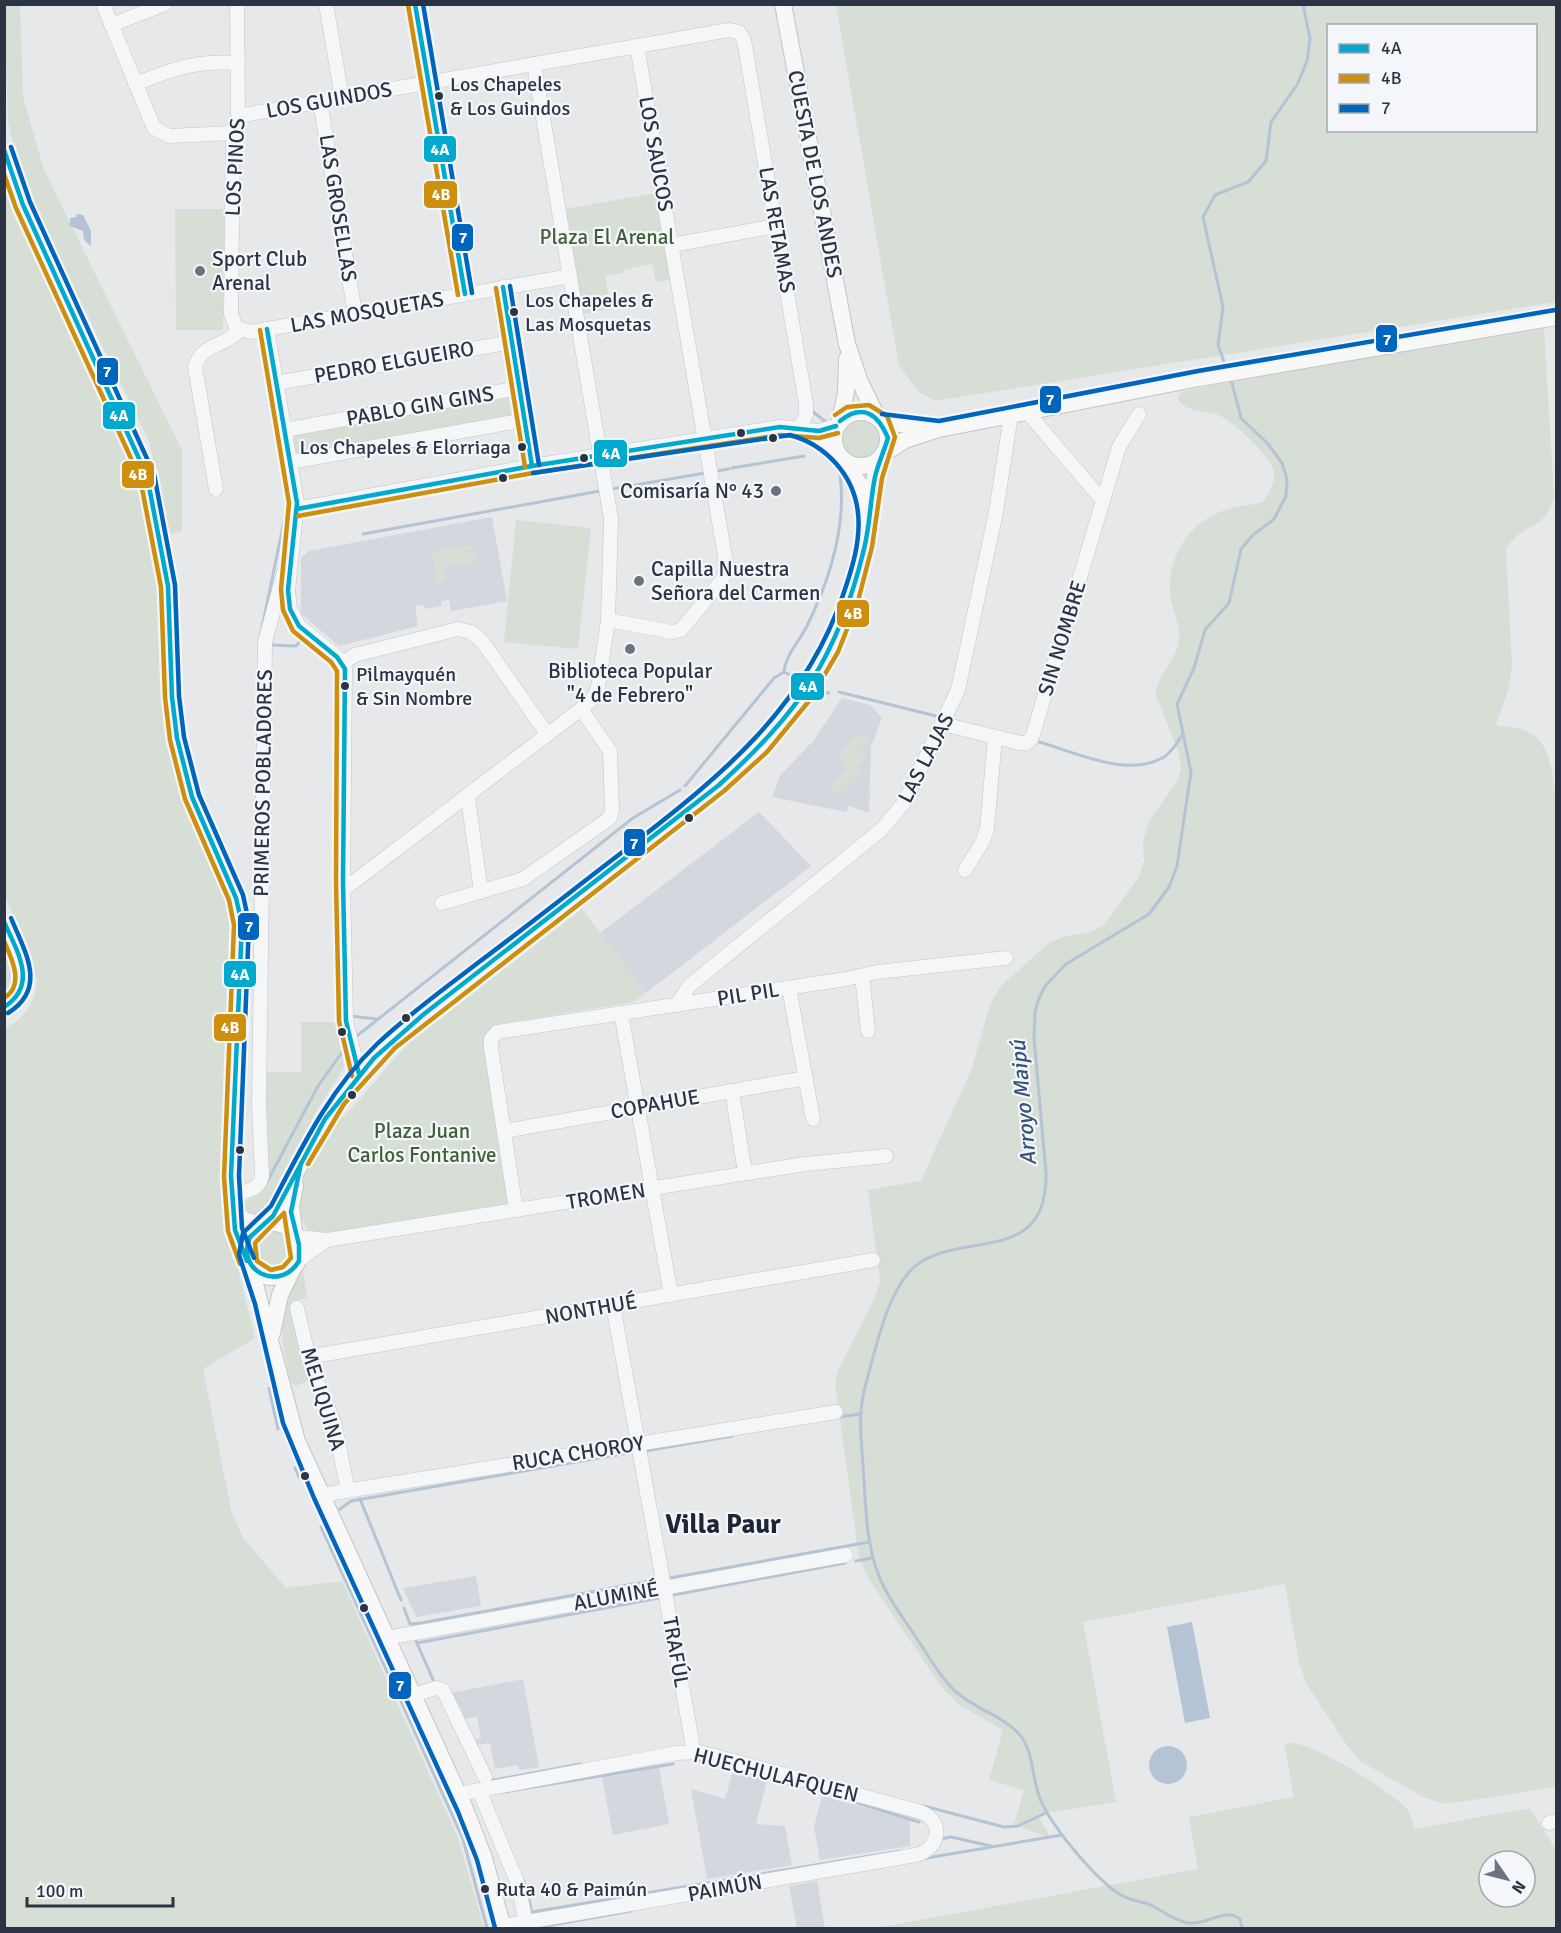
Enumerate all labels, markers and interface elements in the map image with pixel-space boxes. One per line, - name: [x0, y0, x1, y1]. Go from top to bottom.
- legend: [1327, 24, 1537, 132]
- text: 4A: [1381, 37, 1402, 59]
- text: 4B: [1381, 67, 1402, 89]
- street label: CUESTA DE LOS ANDES: [782, 68, 848, 280]
- place label: Los Chapeles & Los Guindos: [450, 72, 570, 121]
- street label: LOS GUINDOS: [264, 76, 394, 124]
- marker: Los Chapeles & Los Guindos: [433, 90, 445, 102]
- street label: LOS SAUCOS: [633, 94, 679, 214]
- text: 7: [1381, 97, 1391, 119]
- street label: LOS PINOS: [219, 117, 251, 217]
- street label: LAS GROSELLAS: [314, 132, 362, 284]
- line badge: 4A: [423, 135, 457, 163]
- text: 4A: [431, 140, 450, 160]
- street label: LAS RETAMAS: [753, 165, 801, 295]
- line badge: 4B: [423, 180, 458, 209]
- text: 4B: [432, 185, 450, 205]
- line badge: 7: [451, 223, 474, 252]
- park label: Plaza El Arenal: [539, 224, 675, 250]
- text: 7: [459, 228, 468, 248]
- place label: Sport Club Arenal: [212, 246, 307, 296]
- marker: Sport Club Arenal: [193, 264, 207, 278]
- street label: LAS MOSQUETAS: [288, 286, 446, 338]
- place label: Los Chapeles & Las Mosquetas: [525, 288, 654, 337]
- marker: Los Chapeles & Las Mosquetas: [508, 306, 520, 318]
- line badge: 7: [1375, 324, 1398, 353]
- text: 7: [1383, 330, 1392, 350]
- street label: PEDRO ELGUEIRO: [312, 335, 476, 389]
- line badge: 7: [96, 357, 119, 386]
- text: 7: [103, 362, 112, 382]
- street label: PABLO GIN GINS: [344, 380, 496, 432]
- line badge: 7: [1039, 385, 1062, 414]
- text: 7: [1046, 390, 1055, 410]
- line badge: 4A: [102, 401, 136, 430]
- text: 4A: [110, 406, 129, 426]
- unlabelled marker: [735, 427, 747, 439]
- unlabelled marker: [767, 432, 779, 444]
- place label: Los Chapeles & Elorriaga: [300, 435, 511, 460]
- line badge: 4A: [593, 439, 628, 468]
- marker: Los Chapeles & Elorriaga: [516, 441, 528, 453]
- text: 4A: [602, 444, 621, 464]
- unlabelled marker: [578, 452, 590, 464]
- line badge: 4B: [121, 460, 155, 489]
- text: 4B: [129, 465, 147, 485]
- unlabelled marker: [497, 472, 509, 484]
- place label: Comisaría N° 43: [620, 478, 764, 504]
- marker: Comisaría N° 43: [769, 484, 783, 498]
- place label: Capilla Nuestra Señora del Carmen: [651, 556, 820, 606]
- marker: Capilla Nuestra Señora del Carmen: [632, 574, 646, 588]
- street label: SIN NOMBRE: [1032, 577, 1092, 699]
- line badge: 4B: [836, 599, 870, 628]
- text: 4B: [844, 604, 862, 624]
- marker: Biblioteca Popular "4 de Febrero": [623, 642, 637, 656]
- place label: Biblioteca Popular "4 de Febrero": [548, 658, 712, 708]
- place label: Pilmayquén & Sin Nombre: [356, 662, 472, 711]
- street label: PRIMEROS POBLADORES: [248, 669, 278, 897]
- line badge: 4A: [790, 672, 825, 701]
- text: 4A: [799, 677, 818, 697]
- marker: Pilmayquén & Sin Nombre: [339, 680, 351, 692]
- street label: LAS LAJAS: [892, 709, 960, 807]
- unlabelled marker: [683, 812, 695, 824]
- line badge: 7: [623, 828, 646, 857]
- text: 7: [630, 834, 639, 854]
- line badge: 7: [237, 912, 260, 941]
- text: 7: [245, 917, 254, 937]
- line badge: 4A: [223, 960, 257, 988]
- text: 4A: [231, 965, 250, 985]
- street label: PIL PIL: [715, 976, 781, 1012]
- unlabelled marker: [400, 1012, 412, 1024]
- line badge: 4B: [213, 1013, 247, 1042]
- text: 4B: [221, 1018, 239, 1038]
- unlabelled marker: [336, 1026, 348, 1038]
- water label: Arroyo Maipú: [1004, 1037, 1042, 1167]
- street label: COPAHUE: [608, 1083, 702, 1125]
- unlabelled marker: [346, 1089, 358, 1101]
- park label: Plaza Juan Carlos Fontanive: [347, 1118, 497, 1168]
- unlabelled marker: [234, 1144, 246, 1156]
- street label: TROMEN: [565, 1177, 647, 1215]
- street label: NONTHUÉ: [543, 1288, 639, 1330]
- street label: MELIQUINA: [295, 1344, 351, 1454]
- street label: RUCA CHOROY: [510, 1430, 646, 1476]
- unlabelled marker: [299, 1470, 311, 1482]
- district label: Villa Paur: [665, 1508, 781, 1541]
- street label: ALUMINÉ: [571, 1576, 661, 1616]
- unlabelled marker: [358, 1602, 370, 1614]
- street label: TRAFÚL: [657, 1615, 695, 1690]
- line badge: 7: [388, 1671, 412, 1700]
- text: 7: [396, 1676, 405, 1696]
- street label: HUECHULAFQUEN: [691, 1742, 861, 1808]
- north arrow: [1477, 1849, 1537, 1909]
- street label: PAIMÚN: [686, 1869, 764, 1907]
- scale bar: [27, 1870, 172, 1908]
- place label: Ruta 40 & Paimún: [496, 1877, 647, 1902]
- text: N: [1507, 1877, 1530, 1897]
- text: 100 m: [36, 1880, 83, 1902]
- marker: Ruta 40 & Paimún: [479, 1883, 491, 1895]

